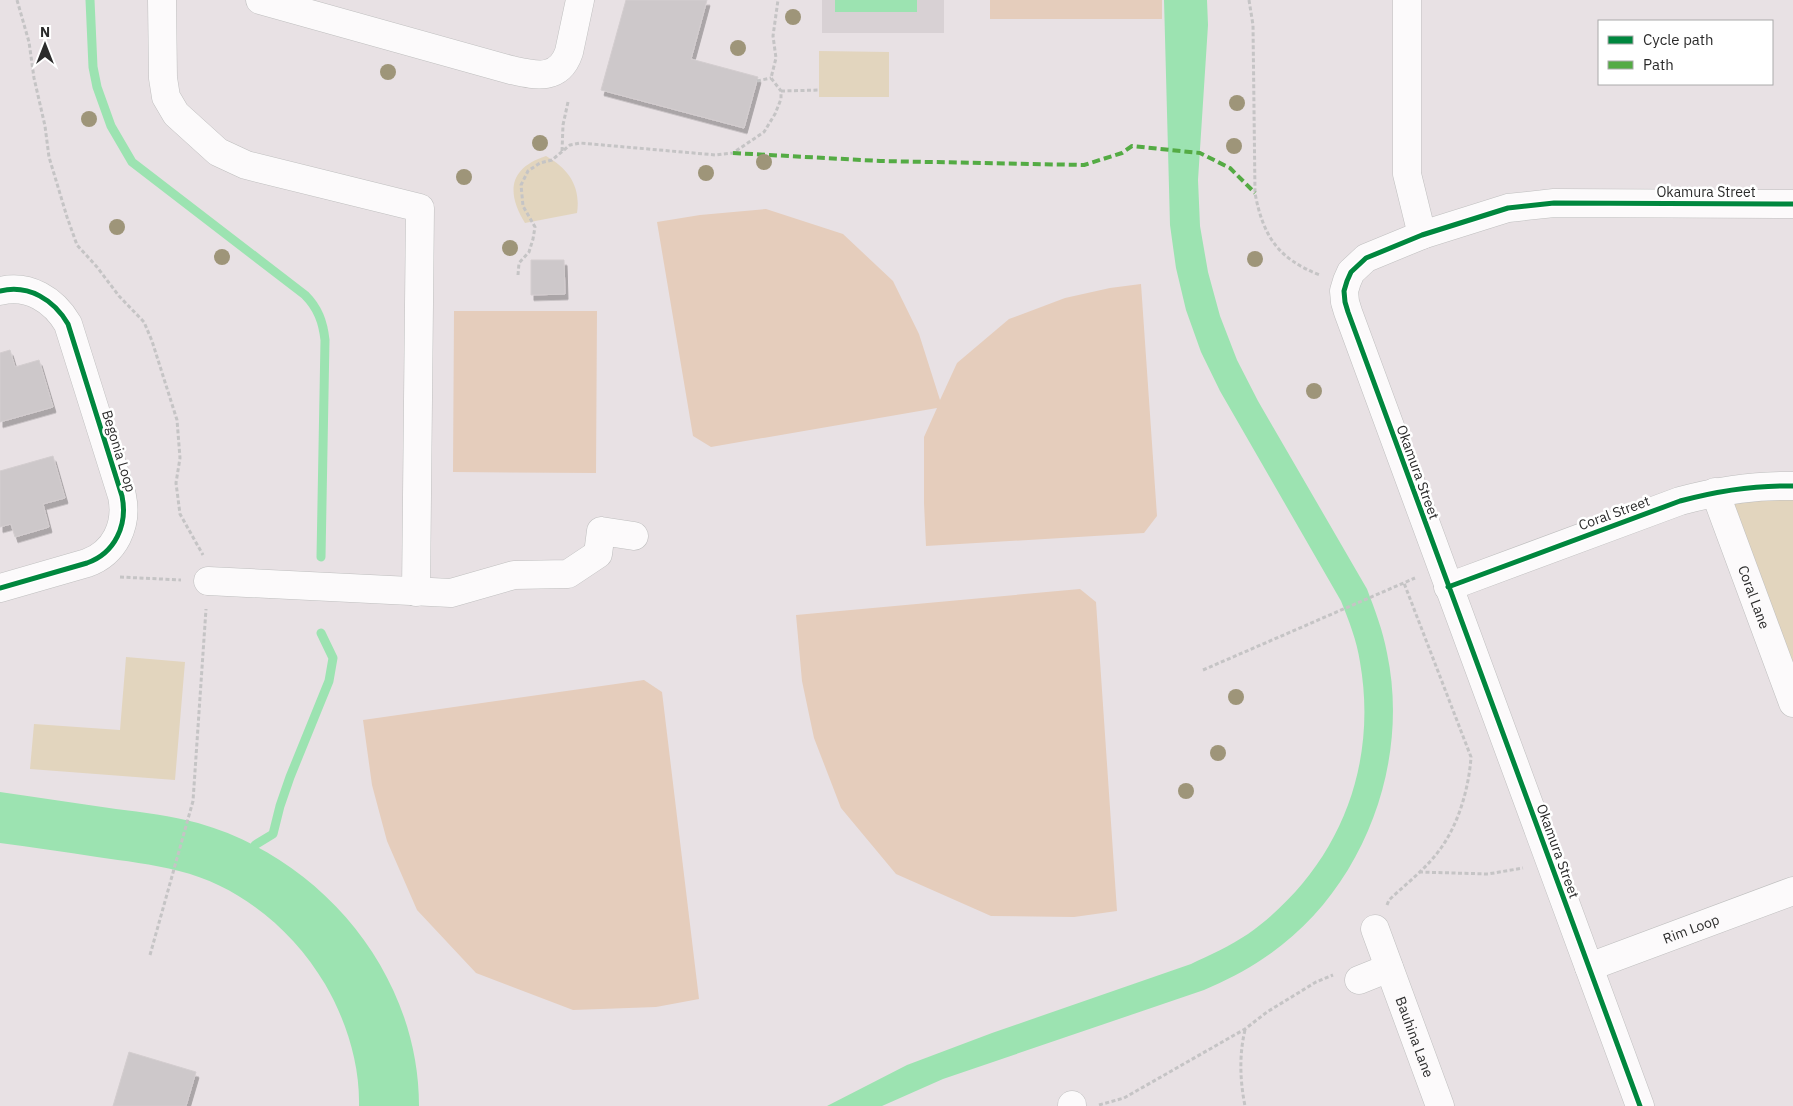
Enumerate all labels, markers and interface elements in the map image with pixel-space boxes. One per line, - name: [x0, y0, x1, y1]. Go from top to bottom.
- north arrow: [20, 20, 70, 70]
- legend: [1598, 20, 1773, 85]
- text: N: [40, 23, 50, 41]
- text: Cycle path: [1643, 30, 1714, 49]
- text: Path: [1643, 55, 1674, 74]
- street label: Okamura Street: [1656, 183, 1756, 201]
- street label: Begonia Loop: [98, 408, 140, 494]
- street label: Okamura Street: [1393, 422, 1443, 522]
- street label: Coral Street: [1576, 492, 1652, 534]
- street label: Coral Lane: [1734, 563, 1774, 632]
- street label: Okamura Street: [1533, 801, 1583, 901]
- street label: Rim Loop: [1660, 910, 1722, 948]
- street label: Bauhina Lane: [1392, 994, 1438, 1080]

